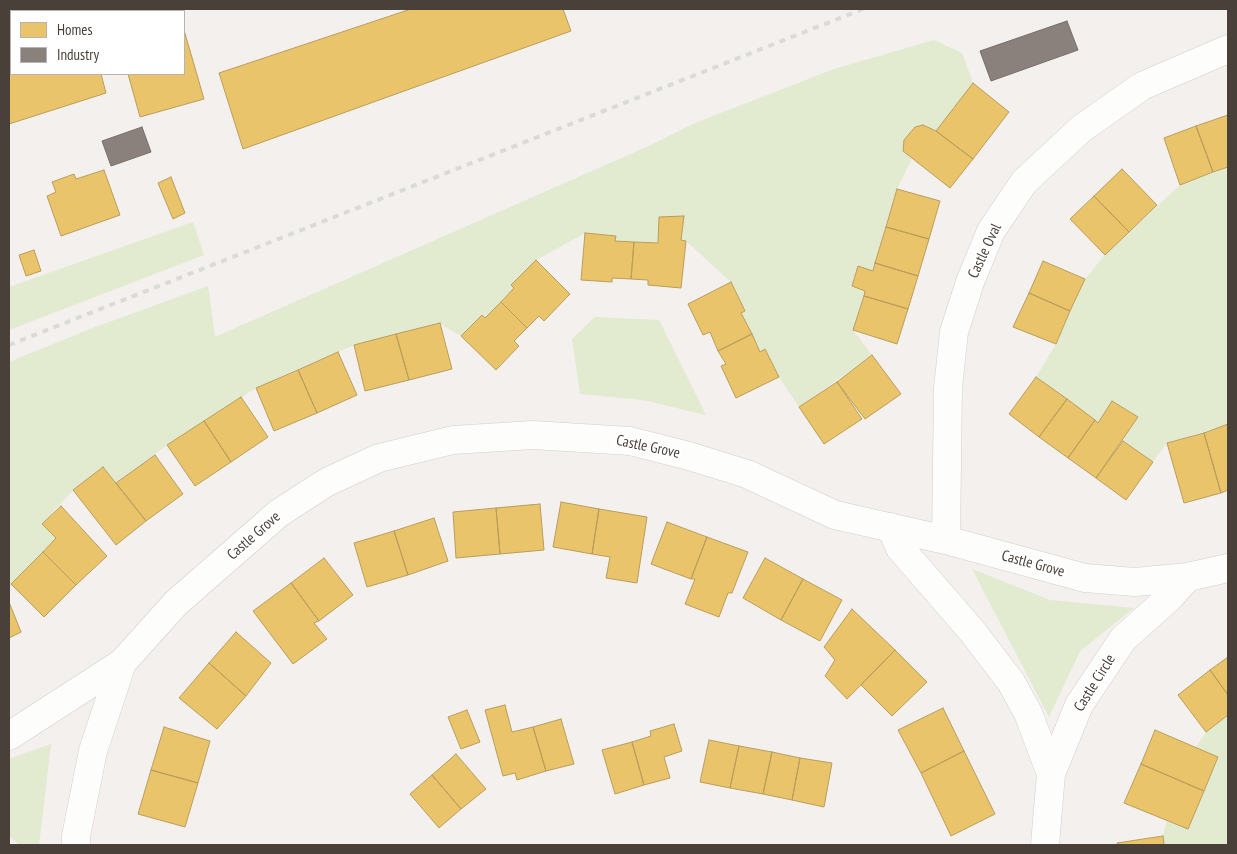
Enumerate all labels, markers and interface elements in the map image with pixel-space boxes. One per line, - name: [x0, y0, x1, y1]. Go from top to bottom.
- legend: [10, 10, 185, 75]
- text: Homes: [57, 20, 93, 39]
- text: Industry: [57, 45, 99, 64]
- street label: Castle Oval: [965, 221, 1005, 281]
- street label: Castle Grove: [615, 431, 681, 463]
- street label: Castle Grove: [224, 508, 284, 564]
- street label: Castle Grove: [999, 547, 1067, 581]
- street label: Castle Circle: [1070, 651, 1120, 715]

